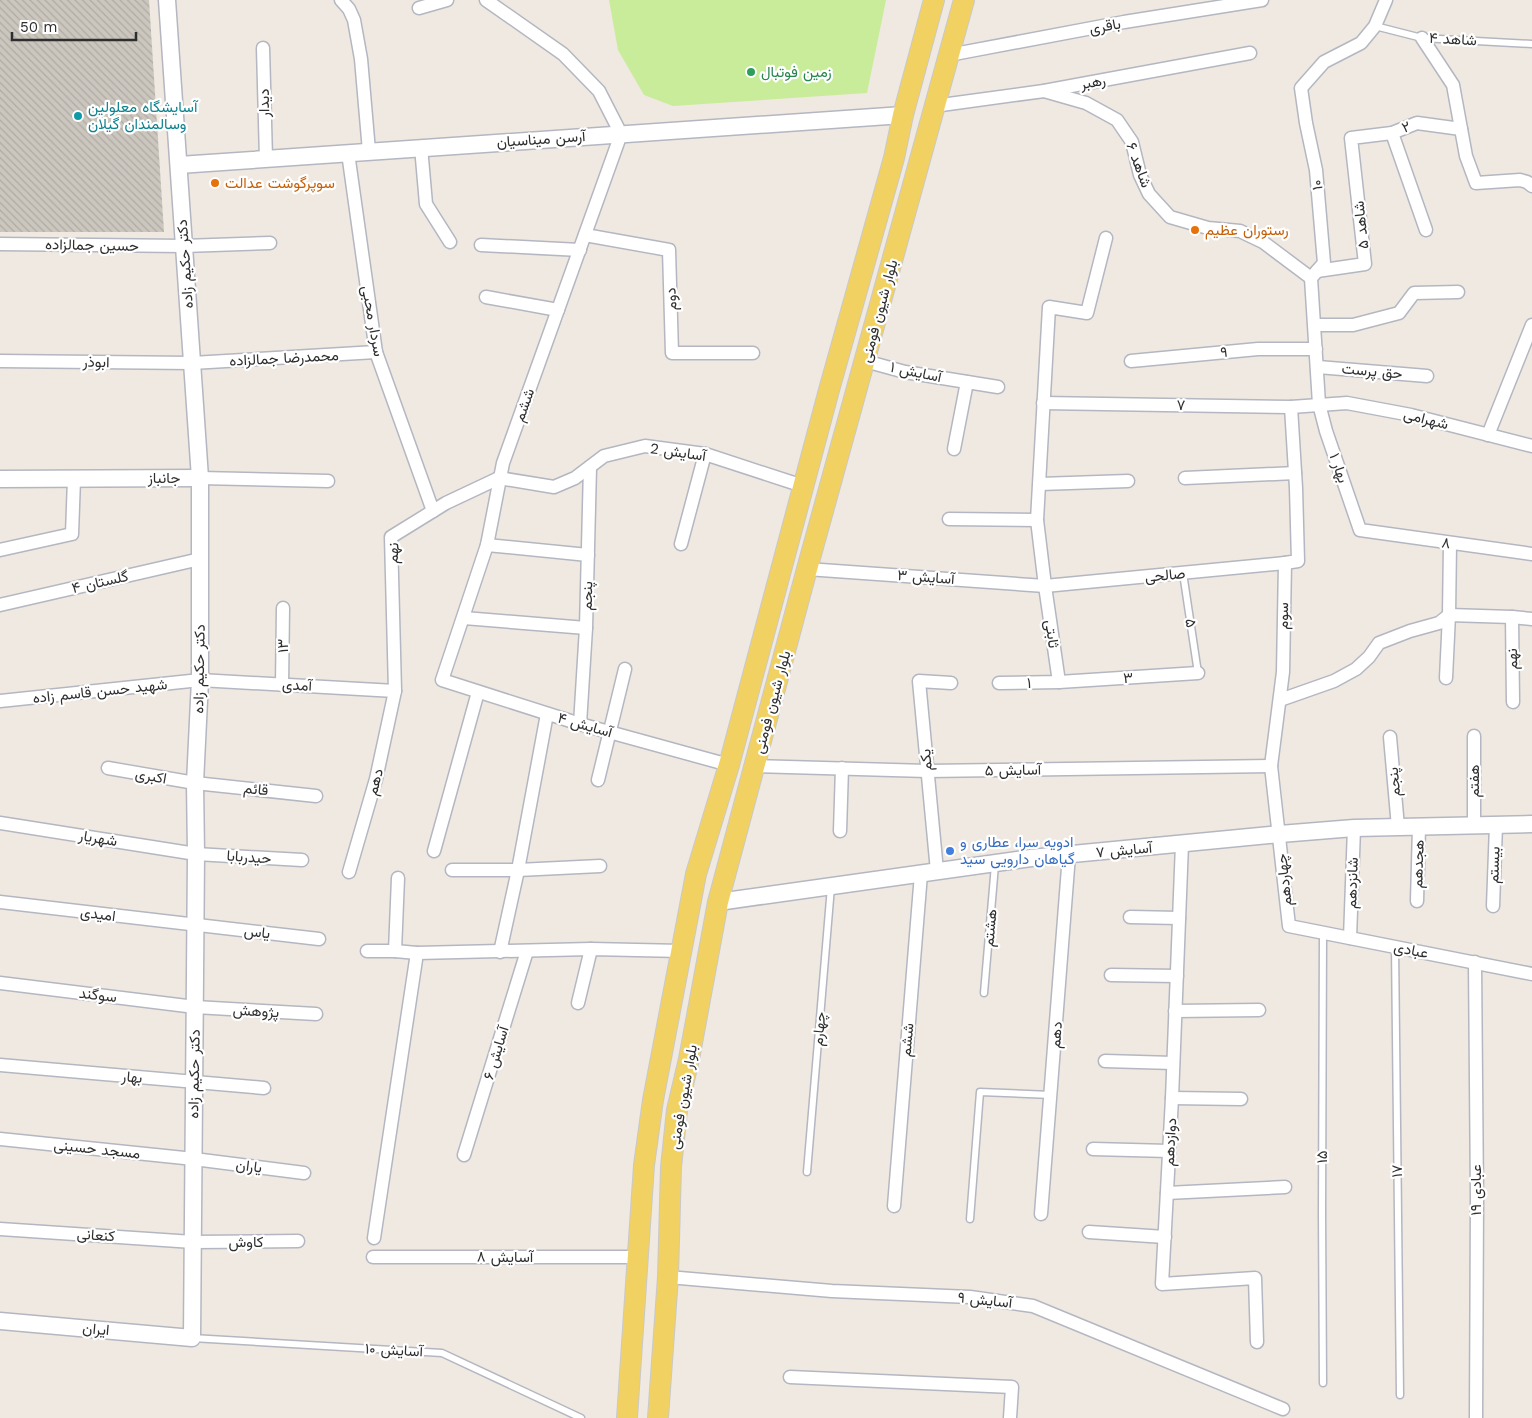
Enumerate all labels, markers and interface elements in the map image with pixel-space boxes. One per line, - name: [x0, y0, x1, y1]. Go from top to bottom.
- scale bar: [12, 10, 136, 42]
- street label: باقری: [1088, 14, 1122, 39]
- text: 50 m: [20, 18, 57, 36]
- street label: شاهد ۴: [1429, 29, 1478, 49]
- place label: زمین فوتبال: [761, 63, 832, 82]
- marker: زمین فوتبال: [745, 66, 757, 78]
- street label: رهبر: [1078, 71, 1107, 93]
- street label: دیدار: [255, 89, 273, 118]
- place label: آسایشگاه معلولین وسالمندان گیلان: [88, 98, 199, 133]
- marker: آسایشگاه معلولین وسالمندان گیلان: [72, 110, 84, 122]
- street label: ۲: [1399, 117, 1413, 137]
- street label: آرسن میناسیان: [496, 127, 588, 152]
- street label: شاهد ۶: [1123, 140, 1155, 190]
- place label: سوپرگوشت عدالت: [225, 174, 335, 193]
- marker: سوپرگوشت عدالت: [209, 177, 221, 189]
- street label: ۱۰: [1308, 179, 1326, 191]
- street label: شاهد ۵: [1350, 200, 1372, 250]
- street label: دکتر حکیم زاده: [173, 219, 198, 309]
- place label: رستوران عظیم: [1205, 221, 1289, 240]
- marker: رستوران عظیم: [1189, 224, 1201, 236]
- street label: حسین جمالزاده: [45, 235, 139, 256]
- street label: بلوار شیون فومنی: [857, 258, 902, 365]
- street label: سردار محبی: [357, 284, 388, 358]
- street label: دوم: [662, 287, 681, 311]
- street label: ۹: [1220, 343, 1228, 361]
- street label: محمدرضا جمالزاده: [229, 346, 339, 370]
- street label: ابوذر: [81, 353, 110, 371]
- street label: آسایش ۱: [889, 358, 945, 387]
- street label: حق پرست: [1341, 359, 1403, 384]
- street label: ششم: [510, 386, 539, 424]
- street label: ۷: [1176, 396, 1186, 414]
- street label: شهرامی: [1401, 405, 1450, 434]
- street label: آسایش 2: [649, 439, 709, 466]
- street label: بهار ۱: [1326, 451, 1352, 485]
- street label: جانباز: [147, 469, 180, 487]
- street label: ۸: [1440, 533, 1452, 553]
- street label: نهم: [383, 542, 404, 564]
- street label: صالحی: [1144, 564, 1186, 587]
- street label: آسایش ۳: [897, 566, 957, 589]
- street label: گلستان ۴: [70, 567, 130, 597]
- street label: پنجم: [578, 581, 597, 611]
- street label: سوم: [1274, 602, 1293, 630]
- street label: ۵: [1181, 617, 1201, 629]
- street label: ثابتی: [1040, 619, 1063, 649]
- street label: دکتر حکیم زاده: [189, 624, 210, 714]
- street label: ۱۳: [274, 639, 292, 653]
- street label: نهم: [1503, 648, 1522, 670]
- street label: بلوار شیون فومنی: [750, 649, 795, 756]
- street label: ۳: [1122, 669, 1134, 687]
- street label: ۱: [1027, 674, 1031, 692]
- street label: شهید حسن قاسم زاده: [32, 675, 169, 708]
- street label: آمدی: [281, 675, 314, 696]
- street label: آسایش ۴: [555, 709, 616, 743]
- street label: یکم: [916, 748, 937, 772]
- street label: آسایش ۵: [985, 760, 1043, 780]
- street label: اکبری: [134, 764, 168, 789]
- street label: هفتم: [1465, 765, 1484, 797]
- street label: پنجم: [1384, 766, 1405, 797]
- street label: دهم: [363, 767, 388, 798]
- street label: قائم: [243, 779, 269, 800]
- street label: شهریار: [76, 826, 119, 850]
- place label: ادویه سرا، عطاری و گیاهان دارویی سید: [960, 833, 1075, 869]
- street label: آسایش ۷: [1095, 838, 1154, 862]
- street label: هجدهم: [1408, 839, 1429, 889]
- marker: ادویه سرا، عطاری و گیاهان دارویی سید: [944, 845, 956, 857]
- street label: حیدربابا: [226, 846, 272, 868]
- street label: بیستم: [1484, 846, 1505, 884]
- street label: چهاردهم: [1272, 853, 1297, 907]
- street label: شانزدهم: [1342, 857, 1363, 909]
- street label: امیدی: [79, 903, 117, 926]
- street label: هشتم: [979, 908, 1002, 948]
- street label: یاس: [243, 922, 271, 943]
- street label: عبادی: [1392, 938, 1430, 963]
- street label: سوگند: [78, 984, 118, 1006]
- street label: پژوهش: [232, 1001, 280, 1022]
- street label: چهارم: [809, 1011, 830, 1047]
- street label: دهم: [1046, 1021, 1067, 1049]
- street label: ششم: [897, 1022, 918, 1058]
- street label: آسایش ۶: [479, 1023, 514, 1082]
- street label: دکتر حکیم زاده: [184, 1029, 205, 1119]
- street label: بلوار شیون فومنی: [665, 1043, 702, 1151]
- street label: بهار: [120, 1067, 143, 1087]
- street label: دوازدهم: [1160, 1117, 1181, 1167]
- street label: مسجد حسینی: [53, 1136, 141, 1163]
- street label: ۱۵: [1313, 1150, 1331, 1164]
- street label: یاران: [235, 1155, 263, 1177]
- street label: ۱۷: [1388, 1164, 1406, 1178]
- street label: عبادی ۱۹: [1467, 1164, 1486, 1216]
- street label: کنعانی: [76, 1225, 116, 1246]
- street label: کاوش: [229, 1233, 264, 1252]
- street label: آسایش ۸: [477, 1248, 535, 1267]
- street label: آسایش ۹: [957, 1288, 1015, 1313]
- street label: ایران: [82, 1319, 110, 1339]
- street label: آسایش ‍۱۰: [364, 1339, 425, 1362]

